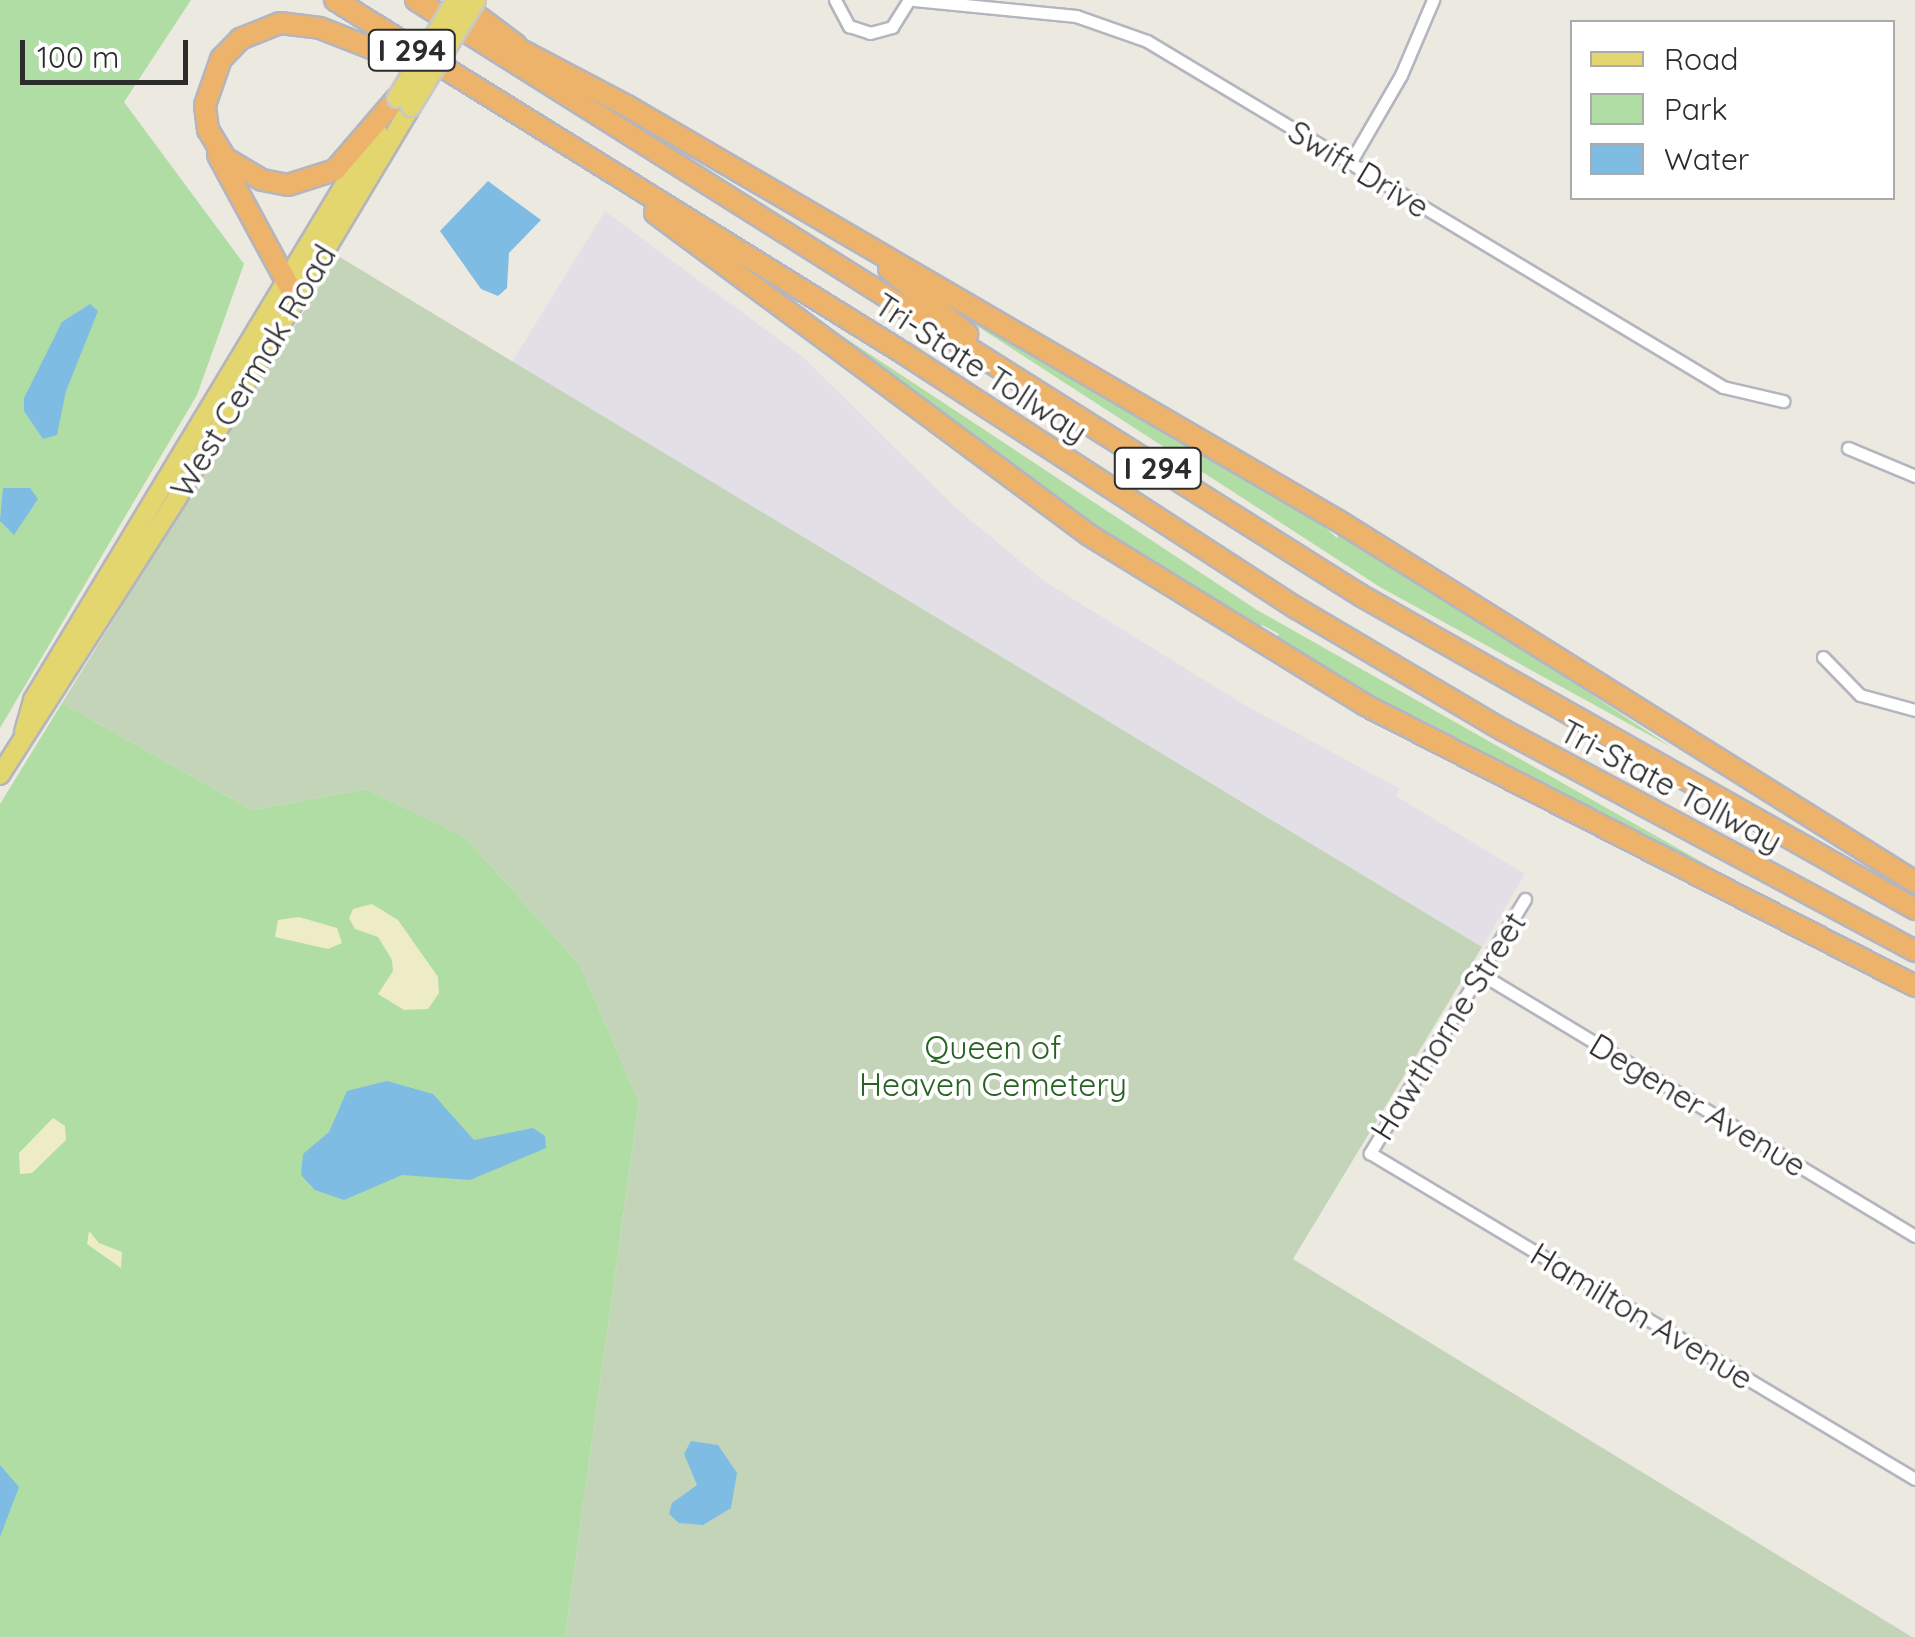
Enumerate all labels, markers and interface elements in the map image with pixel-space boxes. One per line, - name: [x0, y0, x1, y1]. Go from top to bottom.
- scale bar: [25, 20, 192, 82]
- legend: [1570, 20, 1895, 200]
- road number: I 294: [367, 25, 457, 75]
- text: 100 m: [37, 38, 119, 76]
- text: Road: [1664, 40, 1738, 78]
- text: Park: [1664, 90, 1728, 128]
- street label: Swift Drive: [1282, 112, 1436, 226]
- text: Water: [1664, 140, 1749, 178]
- street label: West Cermak Road: [162, 238, 344, 504]
- street label: Tri-State Tollway: [868, 285, 1094, 451]
- road number: I 294: [1113, 443, 1203, 493]
- street label: Tri-State Tollway: [1554, 711, 1788, 861]
- street label: Hawthorne Street: [1362, 905, 1534, 1147]
- street label: Degener Avenue: [1583, 1025, 1813, 1185]
- park label: Queen of Heaven Cemetery: [859, 1029, 1127, 1104]
- street label: Hamilton Avenue: [1524, 1235, 1760, 1397]

